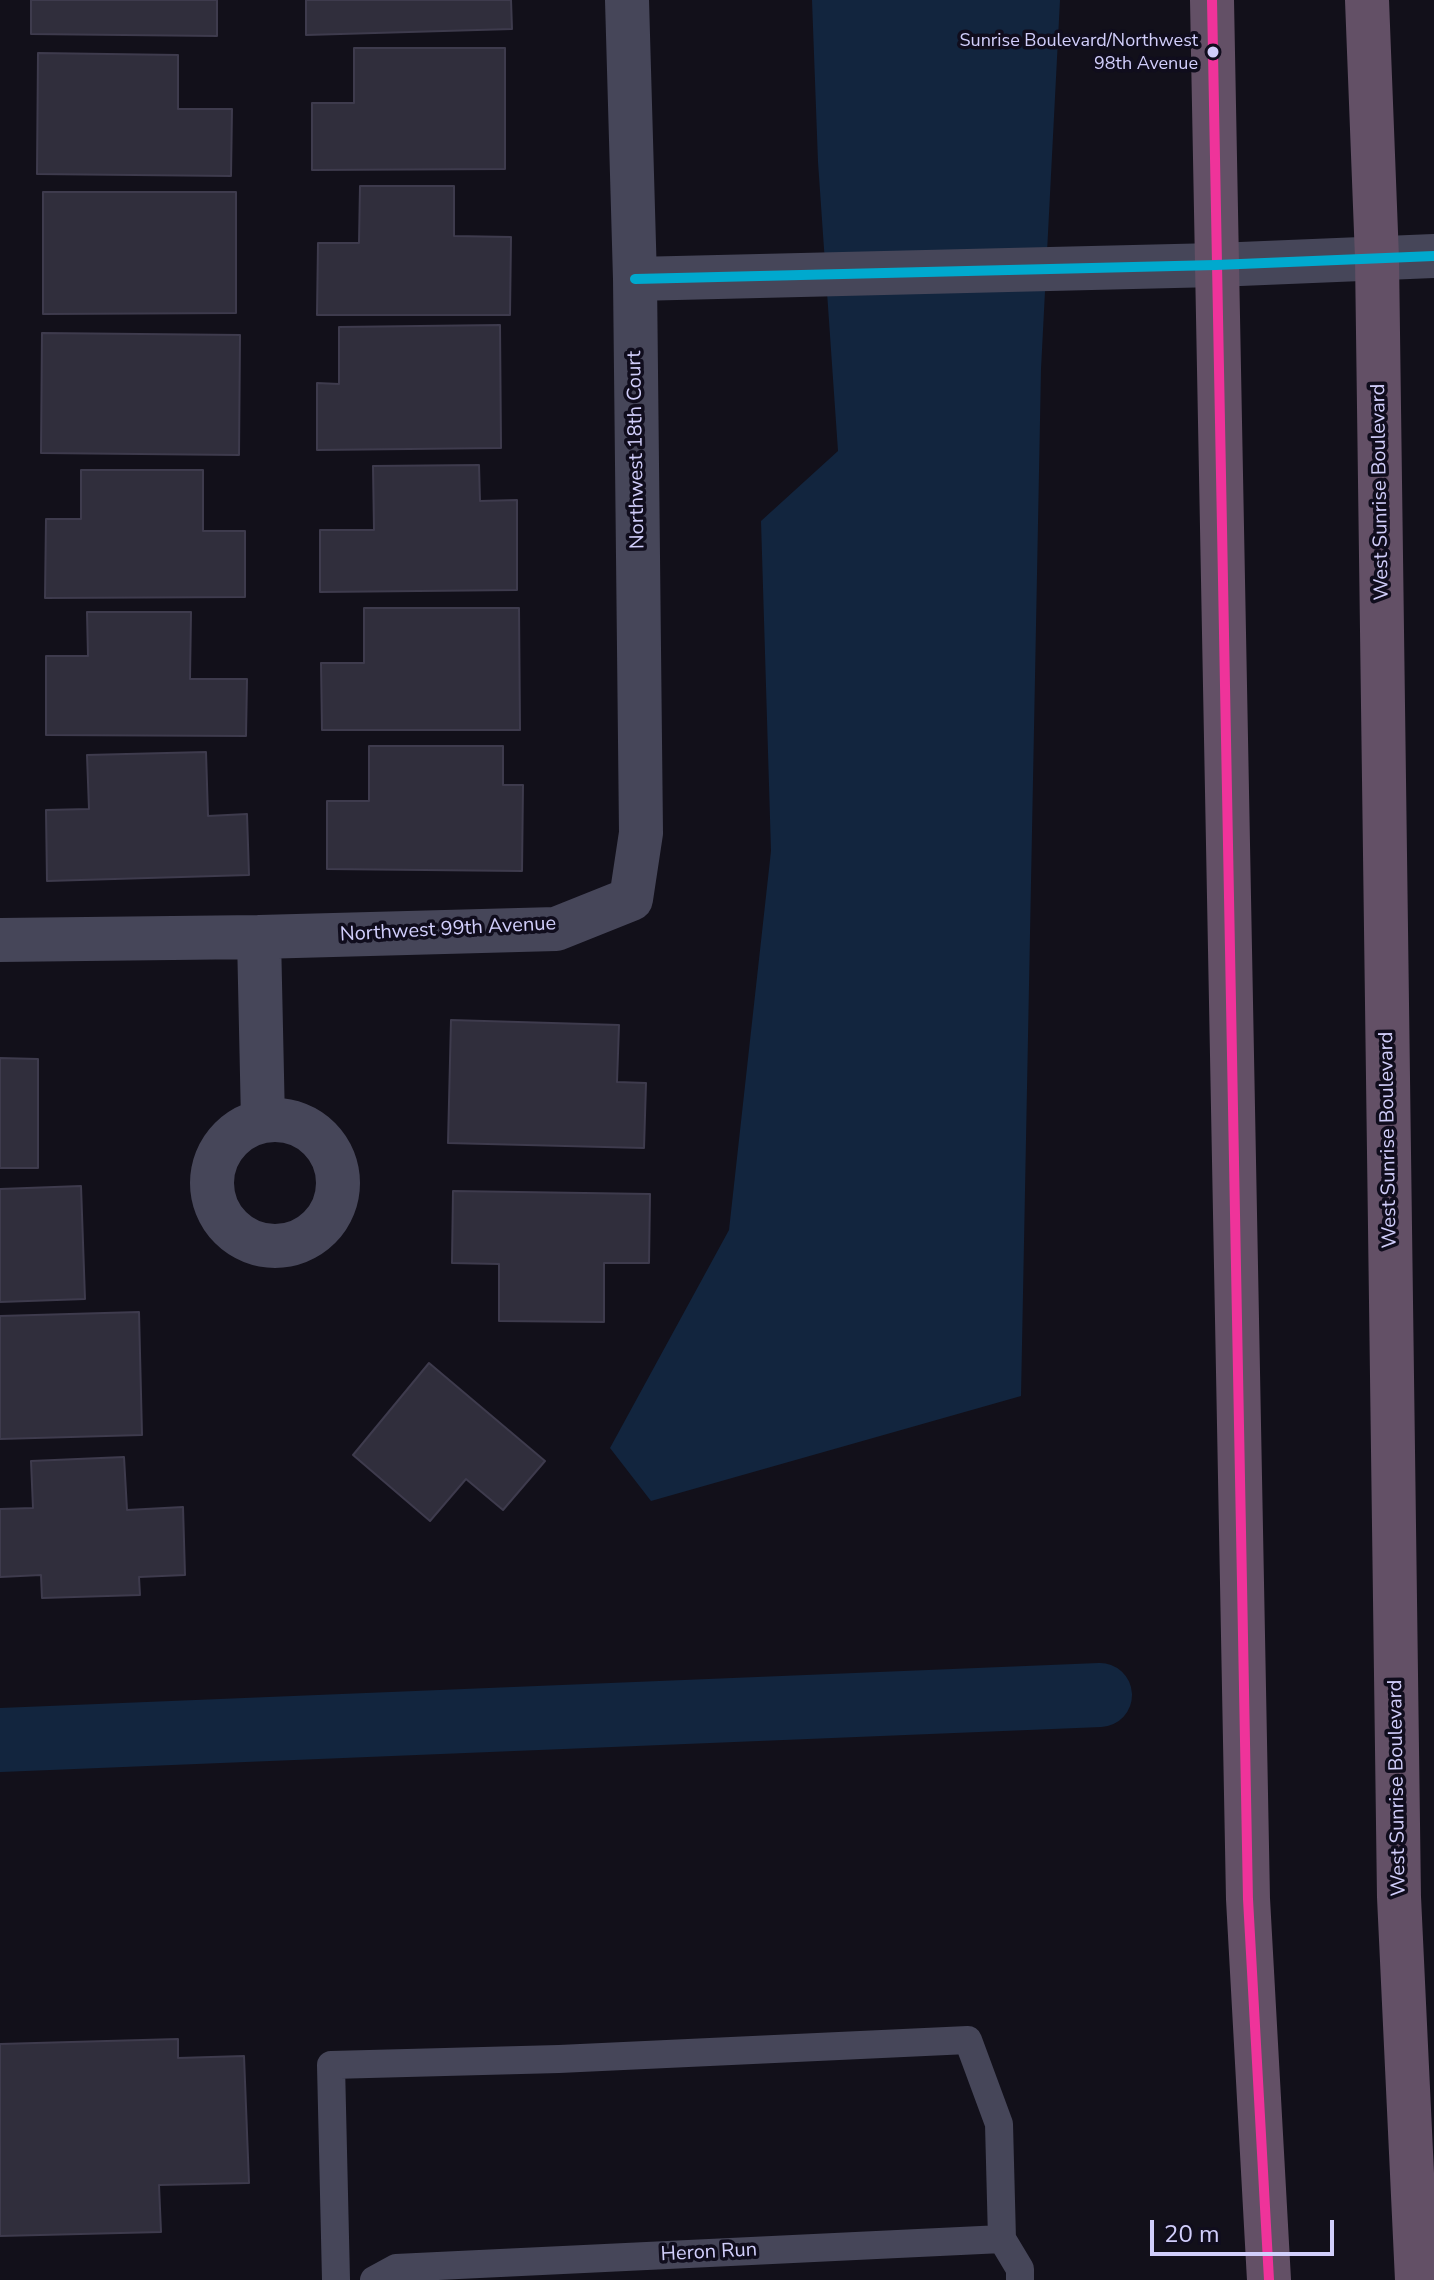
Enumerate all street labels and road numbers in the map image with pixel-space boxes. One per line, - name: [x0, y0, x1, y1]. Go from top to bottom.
- street label: Northwest 18th Court: [623, 351, 651, 549]
- street label: West Sunrise Boulevard: [1367, 383, 1395, 601]
- street label: Northwest 99th Avenue: [339, 912, 557, 948]
- street label: West Sunrise Boulevard: [1375, 1031, 1403, 1249]
- street label: West Sunrise Boulevard: [1384, 1679, 1412, 1897]
- street label: Heron Run: [660, 2238, 758, 2268]

